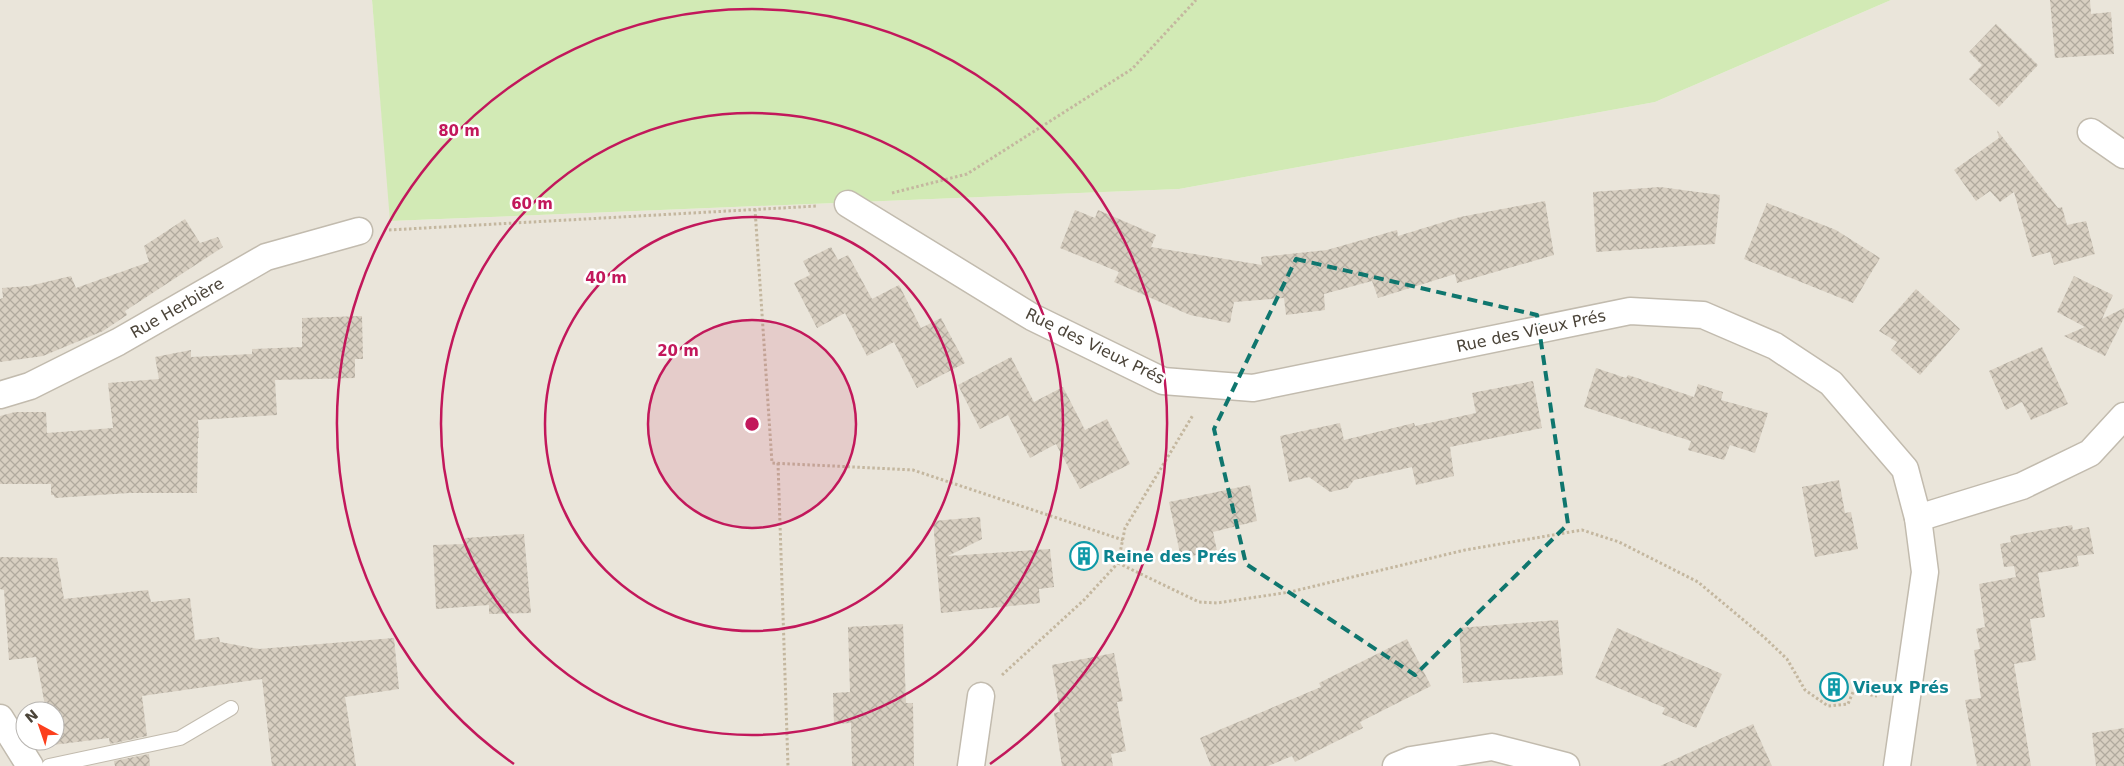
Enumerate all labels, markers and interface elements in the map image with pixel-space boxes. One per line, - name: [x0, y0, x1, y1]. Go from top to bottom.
- text: 80 m: [438, 122, 480, 140]
- text: 60 m: [511, 195, 553, 213]
- text: 40 m: [585, 269, 627, 287]
- street label: Rue Herbière: [127, 274, 227, 342]
- street label: Rue des Vieux Prés: [1022, 304, 1168, 388]
- street label: Rue des Vieux Prés: [1455, 306, 1607, 356]
- text: 20 m: [657, 342, 699, 360]
- centre of rings: [743, 415, 761, 433]
- building icon: Reine des Prés: [1069, 541, 1099, 571]
- place label: Reine des Prés: [1103, 547, 1237, 566]
- building icon: Vieux Prés: [1819, 672, 1849, 702]
- place label: Vieux Prés: [1853, 678, 1949, 697]
- north arrow: [15, 701, 65, 751]
- text: N: [22, 706, 41, 726]

